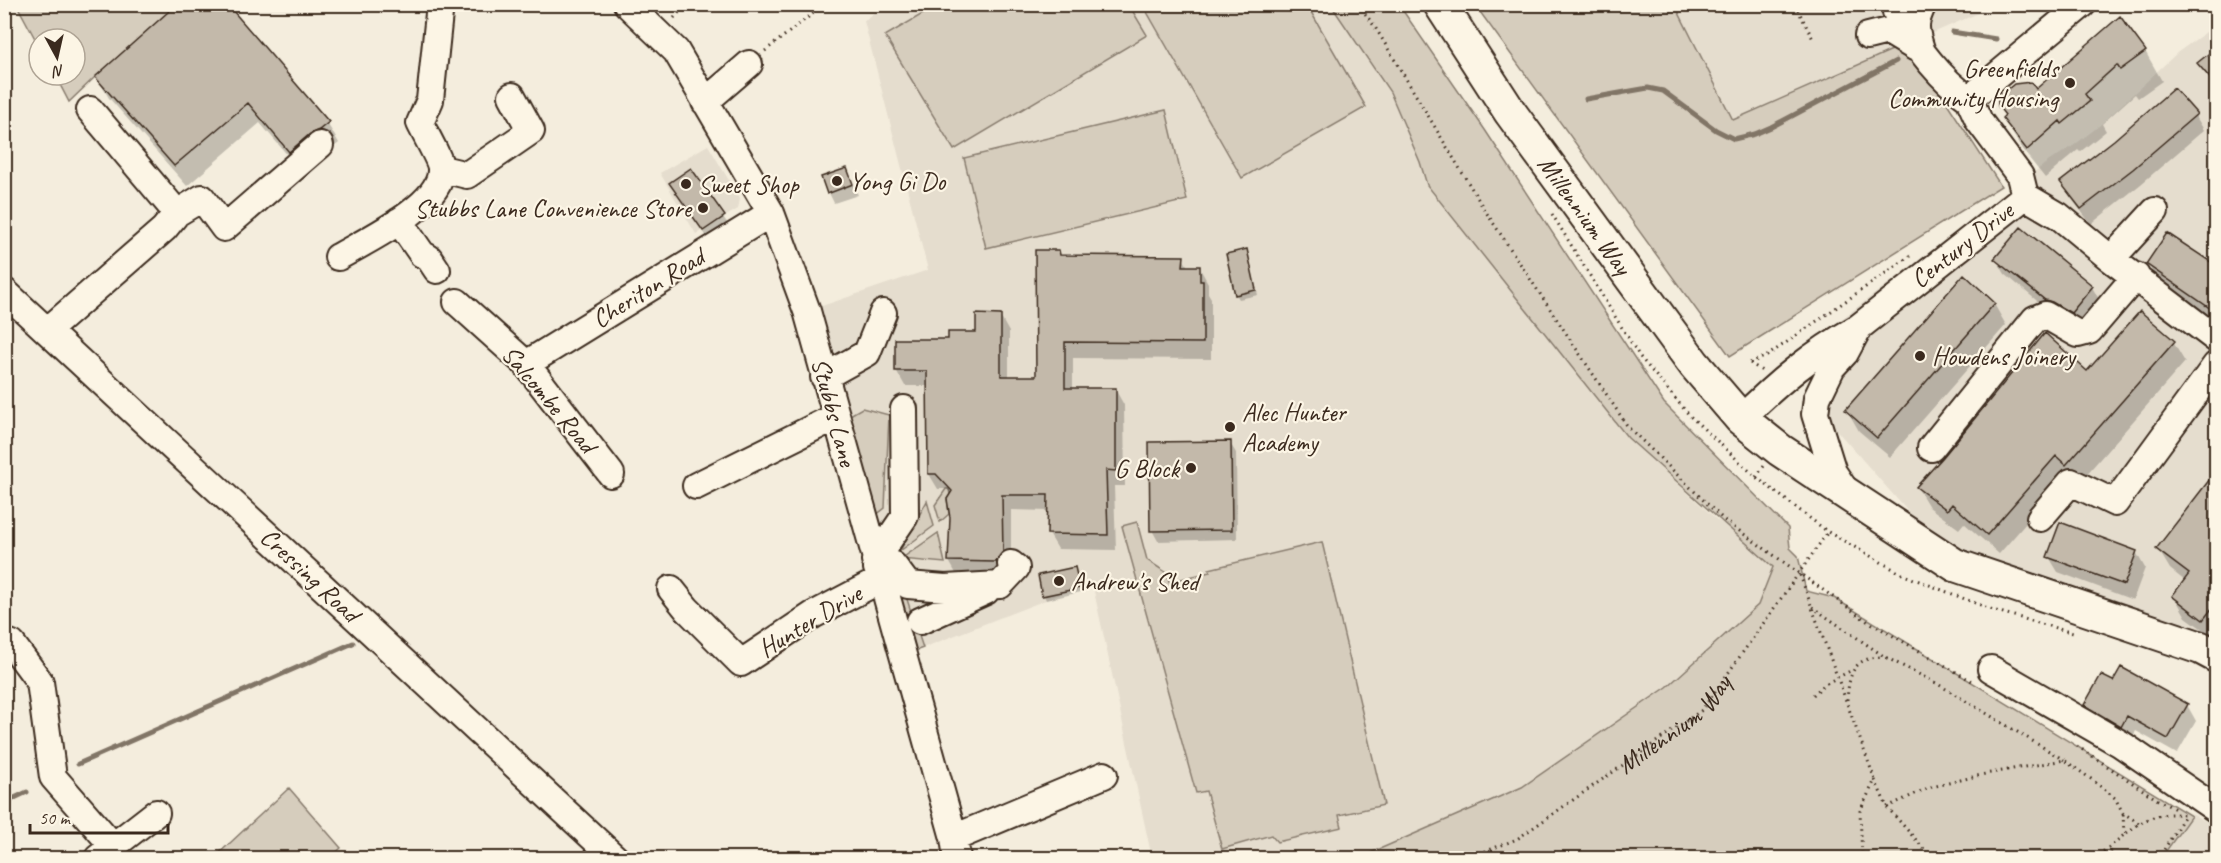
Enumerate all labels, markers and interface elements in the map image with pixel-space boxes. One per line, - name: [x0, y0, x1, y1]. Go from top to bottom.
- north arrow: [27, 27, 87, 87]
- place label: Greenfields Community Housing: [1888, 52, 2060, 115]
- text: N: [50, 60, 65, 82]
- marker: Greenfields Community Housing: [2063, 76, 2077, 90]
- street label: Millennium Way: [1531, 149, 1641, 283]
- place label: Yong Gi Do: [849, 165, 947, 198]
- place label: Sweet Shop: [698, 168, 800, 201]
- marker: Yong Gi Do: [830, 174, 844, 188]
- marker: Sweet Shop: [679, 177, 693, 191]
- place label: Stubbs Lane Convenience Store: [415, 192, 694, 225]
- street label: Century Drive: [1904, 193, 2022, 295]
- marker: Stubbs Lane Convenience Store: [696, 201, 710, 215]
- street label: Cheriton Road: [586, 239, 714, 335]
- street label: Salcombe Road: [494, 338, 606, 463]
- place label: Howdens Joinery: [1932, 340, 2077, 373]
- marker: Howdens Joinery: [1913, 349, 1927, 363]
- street label: Stubbs Lane: [804, 354, 865, 471]
- place label: Alec Hunter Academy: [1242, 396, 1347, 459]
- marker: Alec Hunter Academy: [1223, 420, 1237, 434]
- place label: G Block: [1115, 452, 1181, 485]
- marker: G Block: [1184, 461, 1198, 475]
- street label: Cressing Road: [253, 521, 369, 632]
- place label: Andrew's Shed: [1071, 565, 1202, 598]
- marker: Andrew's Shed: [1052, 574, 1066, 588]
- street label: Hunter Drive: [752, 576, 870, 665]
- street label: Millennium Way: [1611, 666, 1740, 781]
- scale bar: [30, 797, 168, 835]
- text: 50 m: [39, 807, 72, 829]

